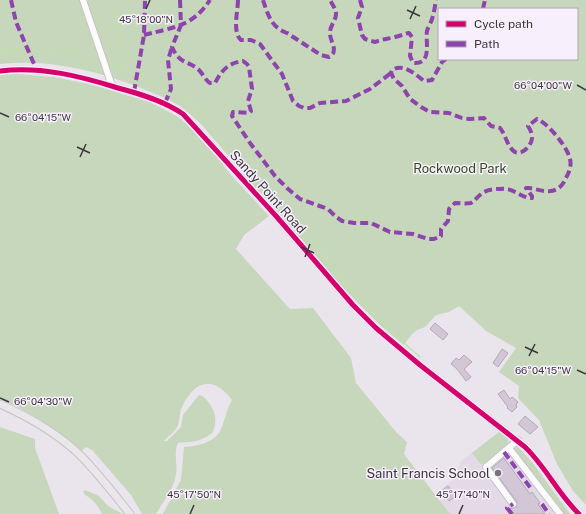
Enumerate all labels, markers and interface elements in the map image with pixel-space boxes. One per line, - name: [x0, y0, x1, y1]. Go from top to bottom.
- legend: [438, 8, 578, 60]
- text: 45°18'00"N: [119, 13, 173, 25]
- text: Cycle path: [474, 17, 533, 31]
- text: Path: [474, 37, 500, 51]
- text: 66°04'00"W: [514, 79, 572, 91]
- text: 66°04'15"W: [15, 111, 72, 123]
- street label: Sandy Point Road: [227, 148, 309, 236]
- park label: Rockwood Park: [413, 161, 507, 176]
- text: 66°04'15"W: [515, 364, 572, 376]
- text: 66°04'30"W: [14, 395, 72, 407]
- place label: Saint Francis School: [366, 466, 490, 481]
- marker: Saint Francis School: [493, 468, 503, 478]
- text: 45°17'50"N: [167, 488, 221, 500]
- text: 45°17'40"N: [436, 488, 490, 500]

